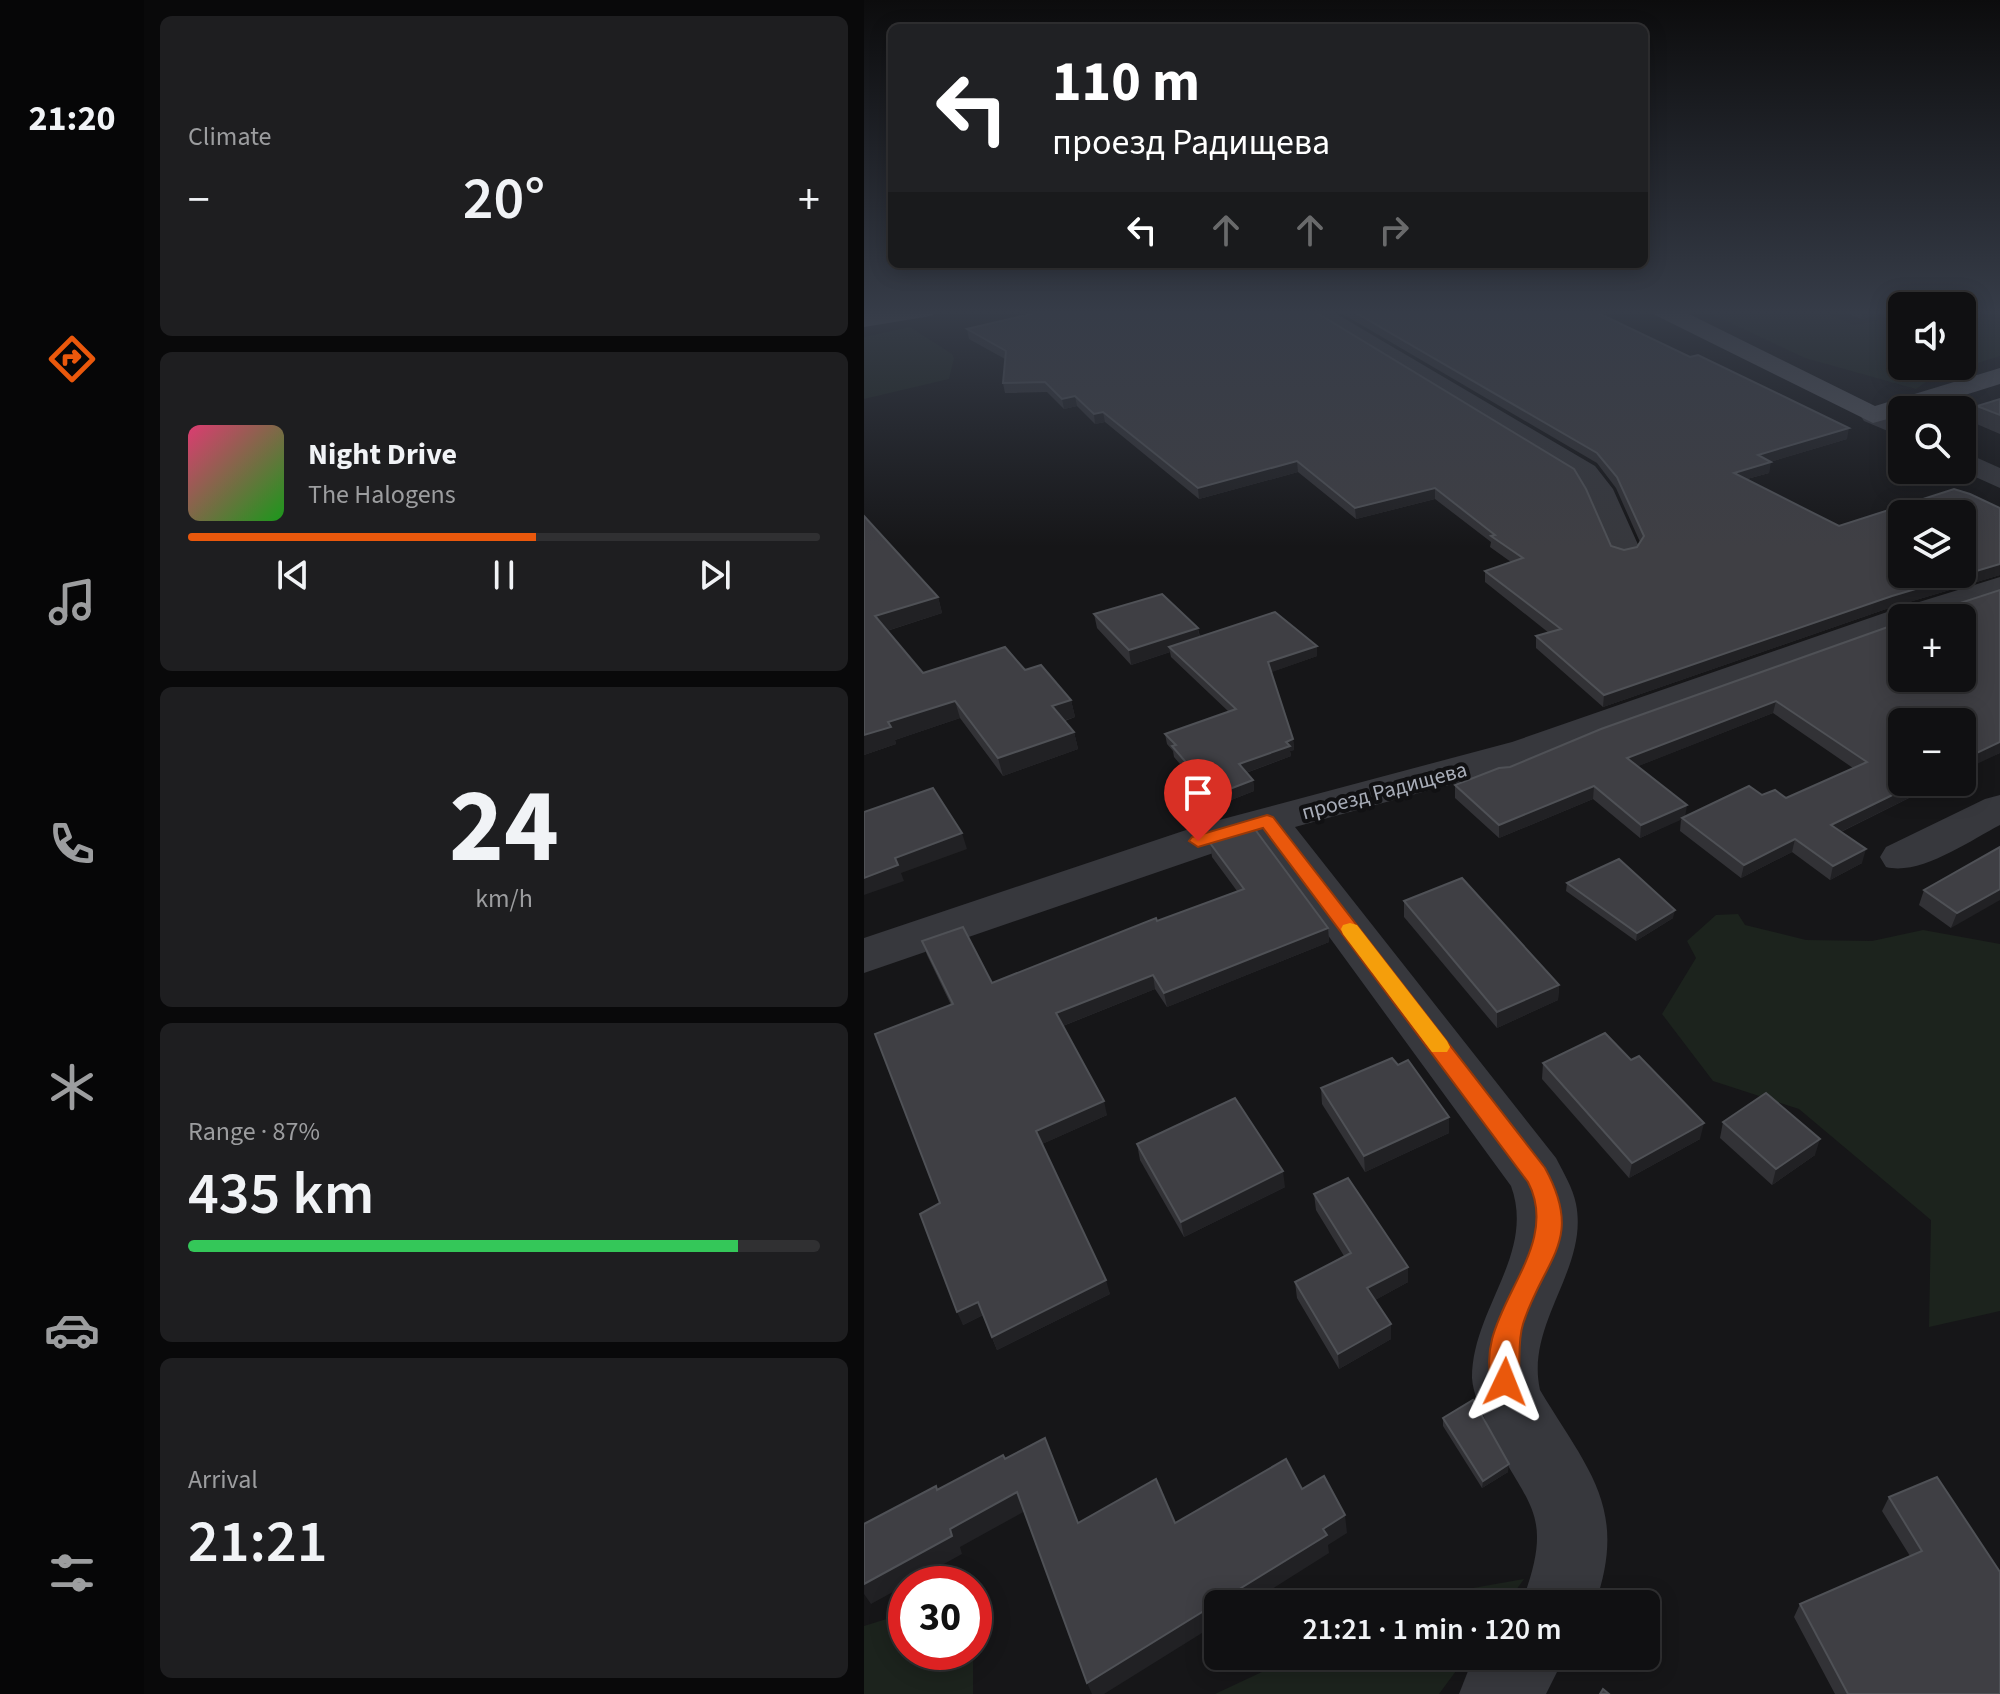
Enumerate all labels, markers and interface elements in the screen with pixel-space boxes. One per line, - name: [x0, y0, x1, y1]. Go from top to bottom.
- text: 110 m: [1052, 43, 1200, 122]
- icon: left: [920, 56, 1024, 160]
- text: 21:20: [29, 93, 115, 144]
- text: проезд Радищева: [1052, 117, 1330, 168]
- text: Climate: [188, 118, 272, 155]
- text: 20°: [463, 157, 545, 242]
- text: −: [188, 169, 210, 232]
- text: +: [798, 169, 820, 232]
- icon: left: [1120, 208, 1164, 252]
- icon: ahead: [1204, 208, 1248, 252]
- icon: ahead: [1288, 208, 1332, 252]
- icon: right: [1372, 208, 1416, 252]
- map controls: [1888, 292, 1976, 796]
- button: sound: [1888, 292, 1976, 380]
- icon: directions: [44, 331, 100, 387]
- button: search: [1888, 396, 1976, 484]
- text: Night Drive: [308, 433, 457, 476]
- text: The Halogens: [308, 476, 456, 513]
- button: layers: [1888, 500, 1976, 588]
- icon: previous: [271, 553, 315, 597]
- icon: pause: [482, 553, 526, 597]
- icon: next: [693, 553, 737, 597]
- icon: music: [44, 574, 100, 630]
- button: +: [1888, 604, 1976, 692]
- button: −: [1888, 708, 1976, 796]
- text: 24: [449, 754, 559, 902]
- street label: проезд Радищева: [1298, 754, 1471, 828]
- pin: [1164, 759, 1232, 841]
- icon: arrive: [1176, 771, 1220, 815]
- icon: phone: [44, 816, 100, 872]
- text: km/h: [475, 880, 533, 917]
- icon: climate: [44, 1059, 100, 1115]
- text: Range · 87%: [188, 1113, 320, 1150]
- text: 435 km: [188, 1152, 374, 1237]
- icon: car: [44, 1302, 100, 1358]
- position arrow: [1463, 1340, 1547, 1424]
- text: Arrival: [188, 1461, 258, 1498]
- text: 21:21: [188, 1500, 328, 1585]
- icon: filters: [44, 1545, 100, 1601]
- speed limit sign: 30: [888, 1566, 992, 1670]
- text: 21:21 · 1 min · 120 m: [1302, 1608, 1562, 1651]

